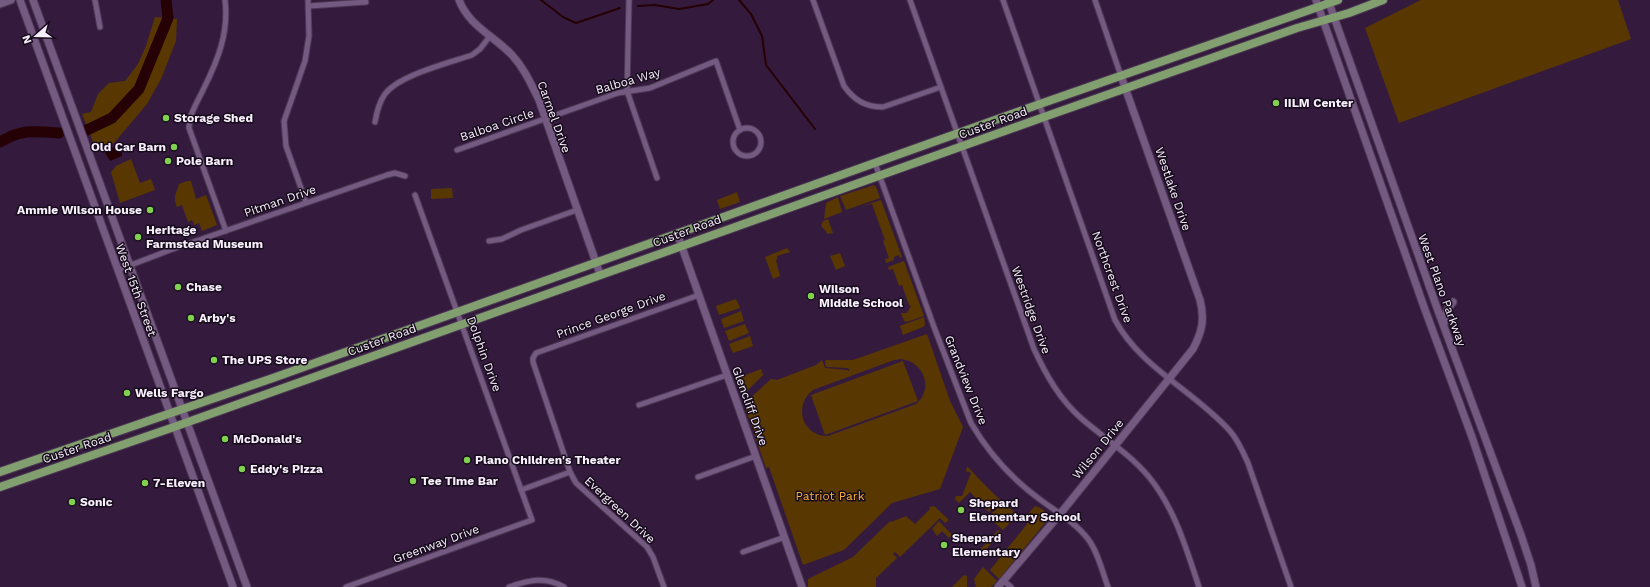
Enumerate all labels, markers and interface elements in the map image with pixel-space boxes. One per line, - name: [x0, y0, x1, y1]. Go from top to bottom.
- north arrow: [16, 16, 56, 56]
- text: N: [20, 33, 35, 45]
- street label: Balboa Way: [594, 65, 663, 97]
- street label: Carmel Drive: [535, 79, 574, 155]
- place label: IILM Center: [1284, 96, 1354, 110]
- marker: IILM Center: [1271, 98, 1281, 108]
- street label: Custer Road: [957, 104, 1029, 142]
- street label: Balboa Circle: [458, 106, 536, 144]
- place label: Storage Shed: [174, 111, 253, 125]
- marker: Storage Shed: [161, 113, 171, 123]
- place label: Old Car Barn: [91, 140, 166, 154]
- marker: Old Car Barn: [169, 142, 179, 152]
- street label: Westlake Drive: [1152, 145, 1194, 233]
- place label: Pole Barn: [176, 154, 233, 168]
- marker: Pole Barn: [163, 156, 173, 166]
- street label: Pitman Drive: [242, 182, 318, 220]
- place label: Ammie Wilson House: [17, 203, 142, 217]
- marker: Ammie Wilson House: [145, 205, 155, 215]
- street label: Custer Road: [651, 212, 723, 250]
- place label: Heritage Farmstead Museum: [146, 223, 263, 251]
- street label: Northcrest Drive: [1089, 229, 1135, 325]
- marker: Heritage Farmstead Museum: [133, 232, 143, 242]
- street label: West Plano Parkway: [1415, 232, 1469, 349]
- street label: West 15th Street: [113, 242, 159, 338]
- street label: Westridge Drive: [1009, 264, 1053, 356]
- place label: Chase: [186, 280, 222, 294]
- marker: Chase: [173, 282, 183, 292]
- place label: Wilson Middle School: [819, 282, 903, 310]
- street label: Prince George Drive: [554, 289, 668, 341]
- marker: Wilson Middle School: [806, 291, 816, 301]
- place label: Arby's: [199, 311, 236, 325]
- marker: Arby's: [186, 313, 196, 323]
- street label: Dolphin Drive: [464, 314, 504, 394]
- street label: Custer Road: [346, 321, 418, 359]
- street label: Grandview Drive: [942, 333, 990, 427]
- place label: The UPS Store: [222, 353, 308, 367]
- marker: The UPS Store: [209, 355, 219, 365]
- street label: Glencliff Drive: [729, 365, 771, 448]
- place label: Wells Fargo: [135, 386, 204, 400]
- marker: Wells Fargo: [122, 388, 132, 398]
- street label: Wilson Drive: [1069, 416, 1127, 482]
- street label: Custer Road: [41, 430, 113, 466]
- place label: McDonald's: [233, 432, 302, 446]
- marker: McDonald's: [220, 434, 230, 444]
- place label: Plano Children's Theater: [475, 453, 622, 467]
- marker: Plano Children's Theater: [462, 455, 472, 465]
- place label: Eddy's Pizza: [250, 462, 323, 476]
- marker: Eddy's Pizza: [237, 464, 247, 474]
- place label: Tee Time Bar: [421, 474, 499, 488]
- street label: Evergreen Drive: [582, 474, 658, 546]
- place label: 7-Eleven: [153, 476, 205, 490]
- marker: Tee Time Bar: [408, 476, 418, 486]
- marker: 7-Eleven: [140, 478, 150, 488]
- park label: Patriot Park: [795, 489, 865, 503]
- place label: Sonic: [80, 495, 113, 509]
- place label: Shepard Elementary School: [969, 496, 1081, 524]
- marker: Sonic: [67, 497, 77, 507]
- marker: Shepard Elementary School: [956, 505, 966, 515]
- street label: Greenway Drive: [391, 522, 481, 566]
- place label: Shepard Elementary: [952, 531, 1021, 559]
- marker: Shepard Elementary: [939, 540, 949, 550]

